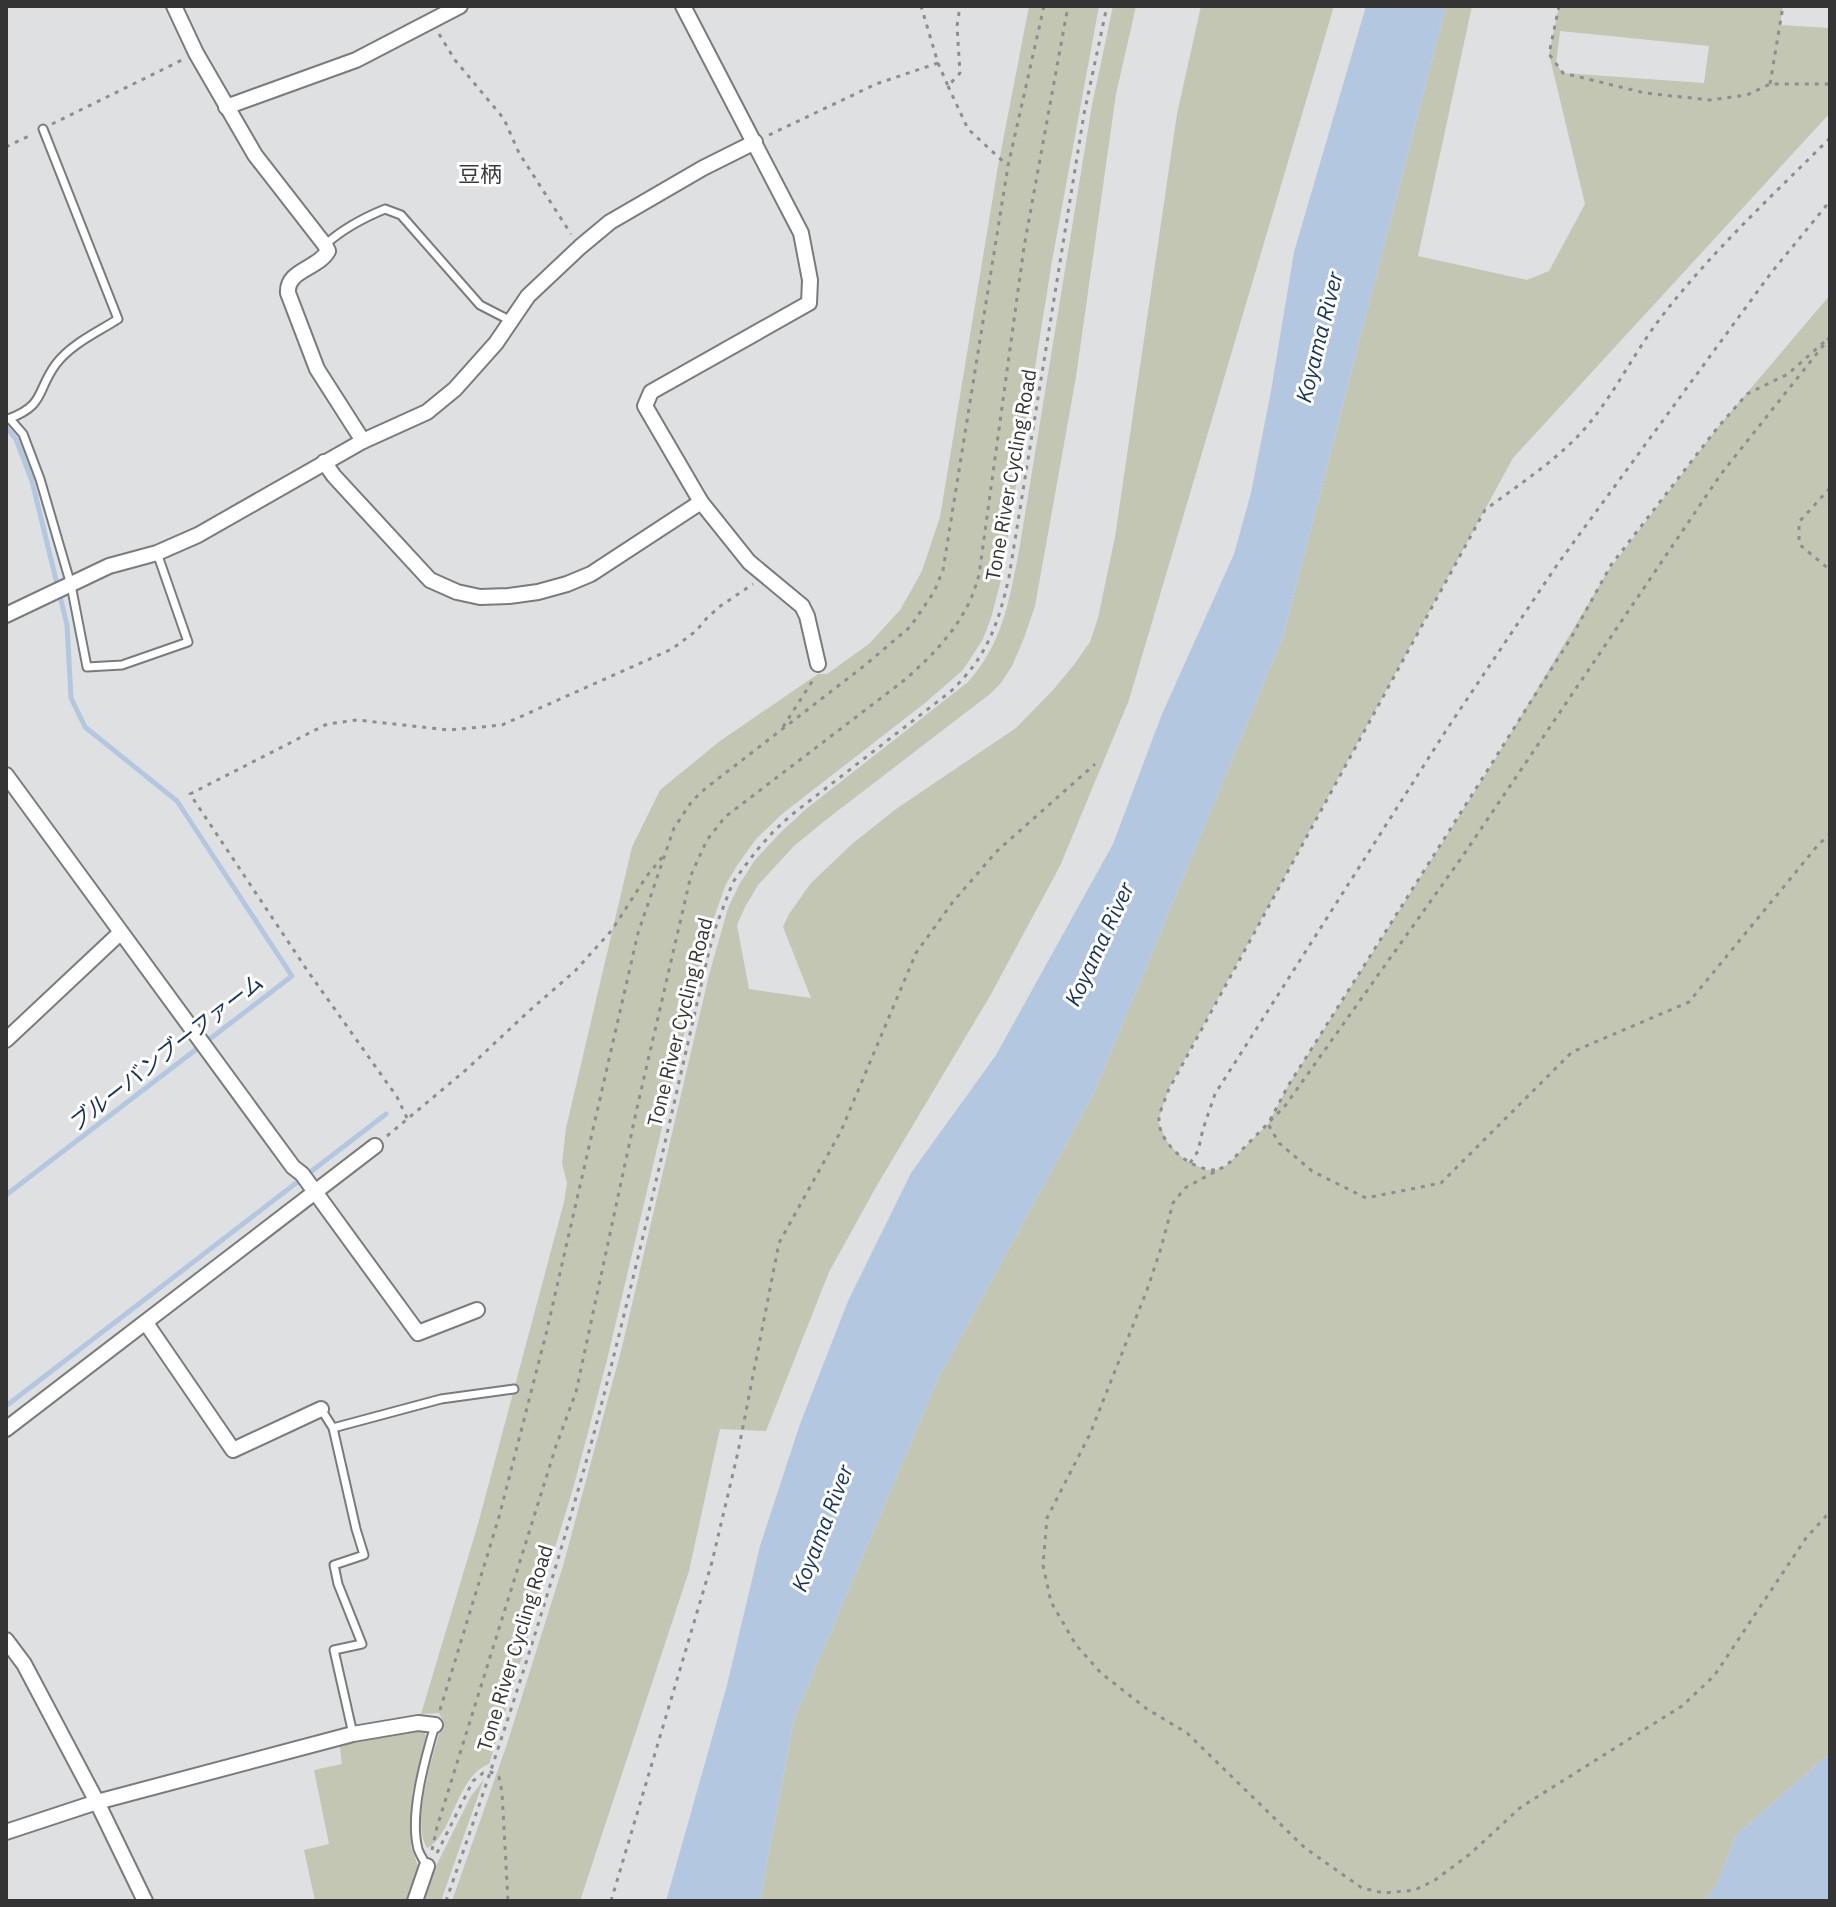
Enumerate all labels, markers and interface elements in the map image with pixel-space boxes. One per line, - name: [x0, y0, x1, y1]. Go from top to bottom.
- district label: 豆柄: [458, 159, 502, 188]
- water label: Koyama River: [1288, 268, 1349, 405]
- street label: Tone River Cycling Road: [979, 367, 1042, 583]
- water label: Koyama River: [1057, 876, 1140, 1010]
- street label: Tone River Cycling Road: [640, 915, 719, 1129]
- water label: ブルーバンブーファーム: [61, 967, 268, 1138]
- water label: Koyama River: [784, 1459, 859, 1595]
- street label: Tone River Cycling Road: [470, 1541, 559, 1754]

